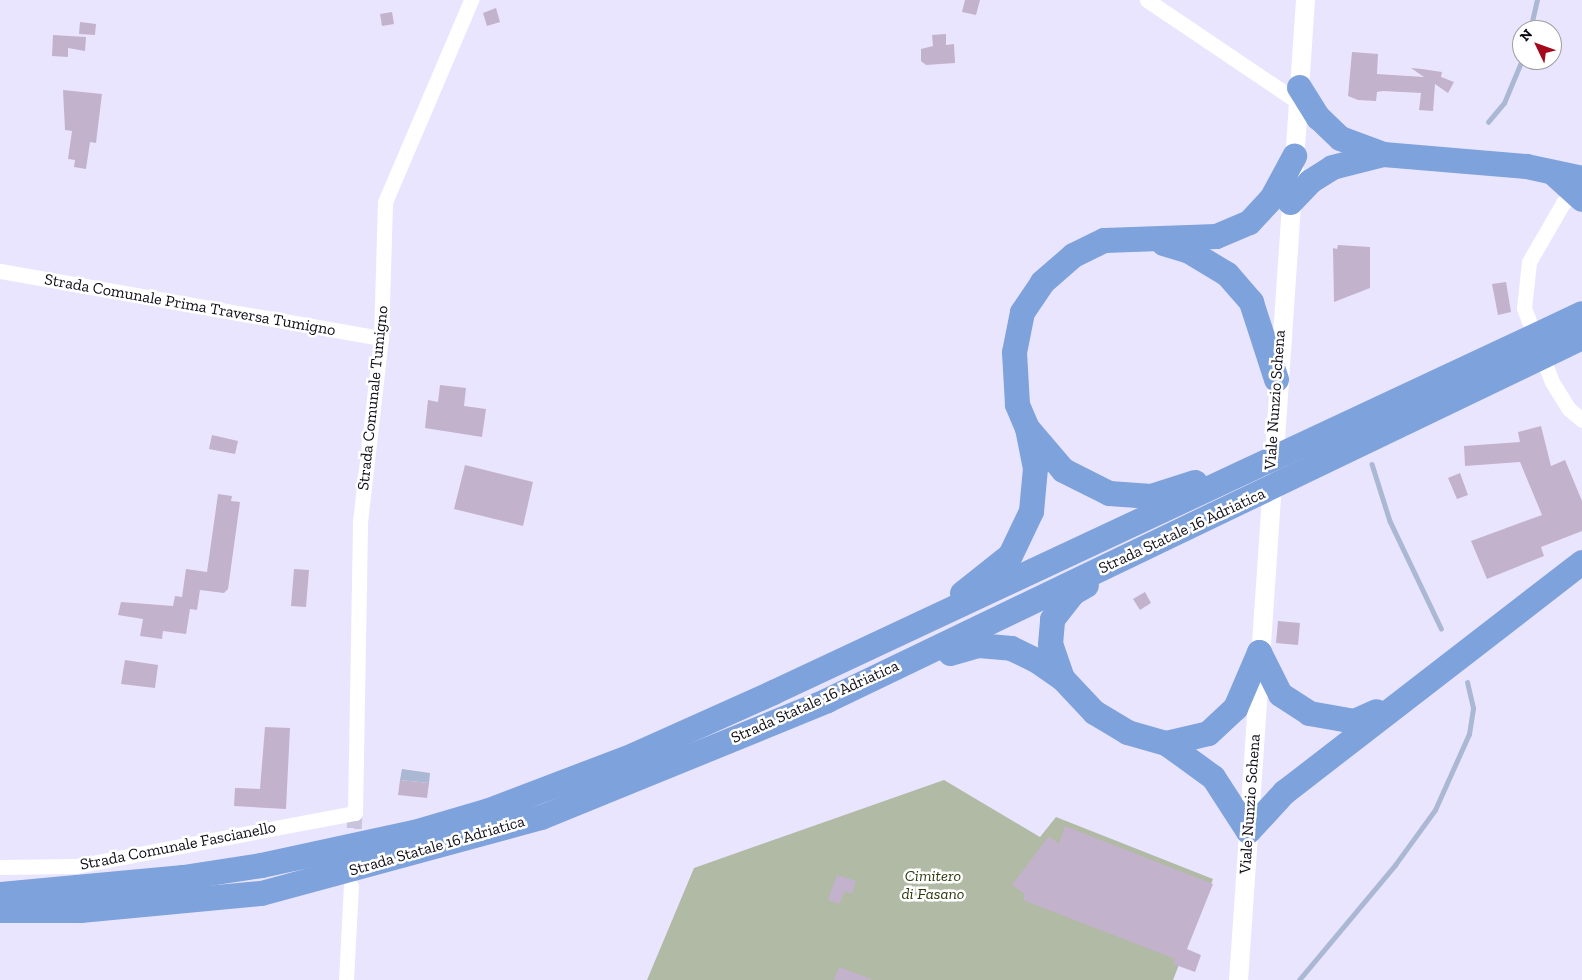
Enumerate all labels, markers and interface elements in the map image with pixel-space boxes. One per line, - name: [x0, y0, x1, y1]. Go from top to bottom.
- north arrow: [1512, 20, 1562, 70]
- text: N: [1516, 26, 1536, 45]
- street label: Strada Comunale Prima Traversa Tumigno: [43, 270, 337, 340]
- street label: Strada Comunale Tumigno: [354, 304, 392, 492]
- street label: Viale Nunzio Schena: [1261, 329, 1289, 471]
- street label: Strada Statale 16 Adriatica: [1095, 484, 1269, 578]
- street label: Strada Statale 16 Adriatica: [728, 656, 902, 748]
- street label: Viale Nunzio Schena: [1236, 733, 1264, 875]
- street label: Strada Statale 16 Adriatica: [347, 812, 527, 880]
- street label: Strada Comunale Fascianello: [78, 818, 278, 874]
- park label: Cimitero di Fasano: [901, 866, 965, 904]

